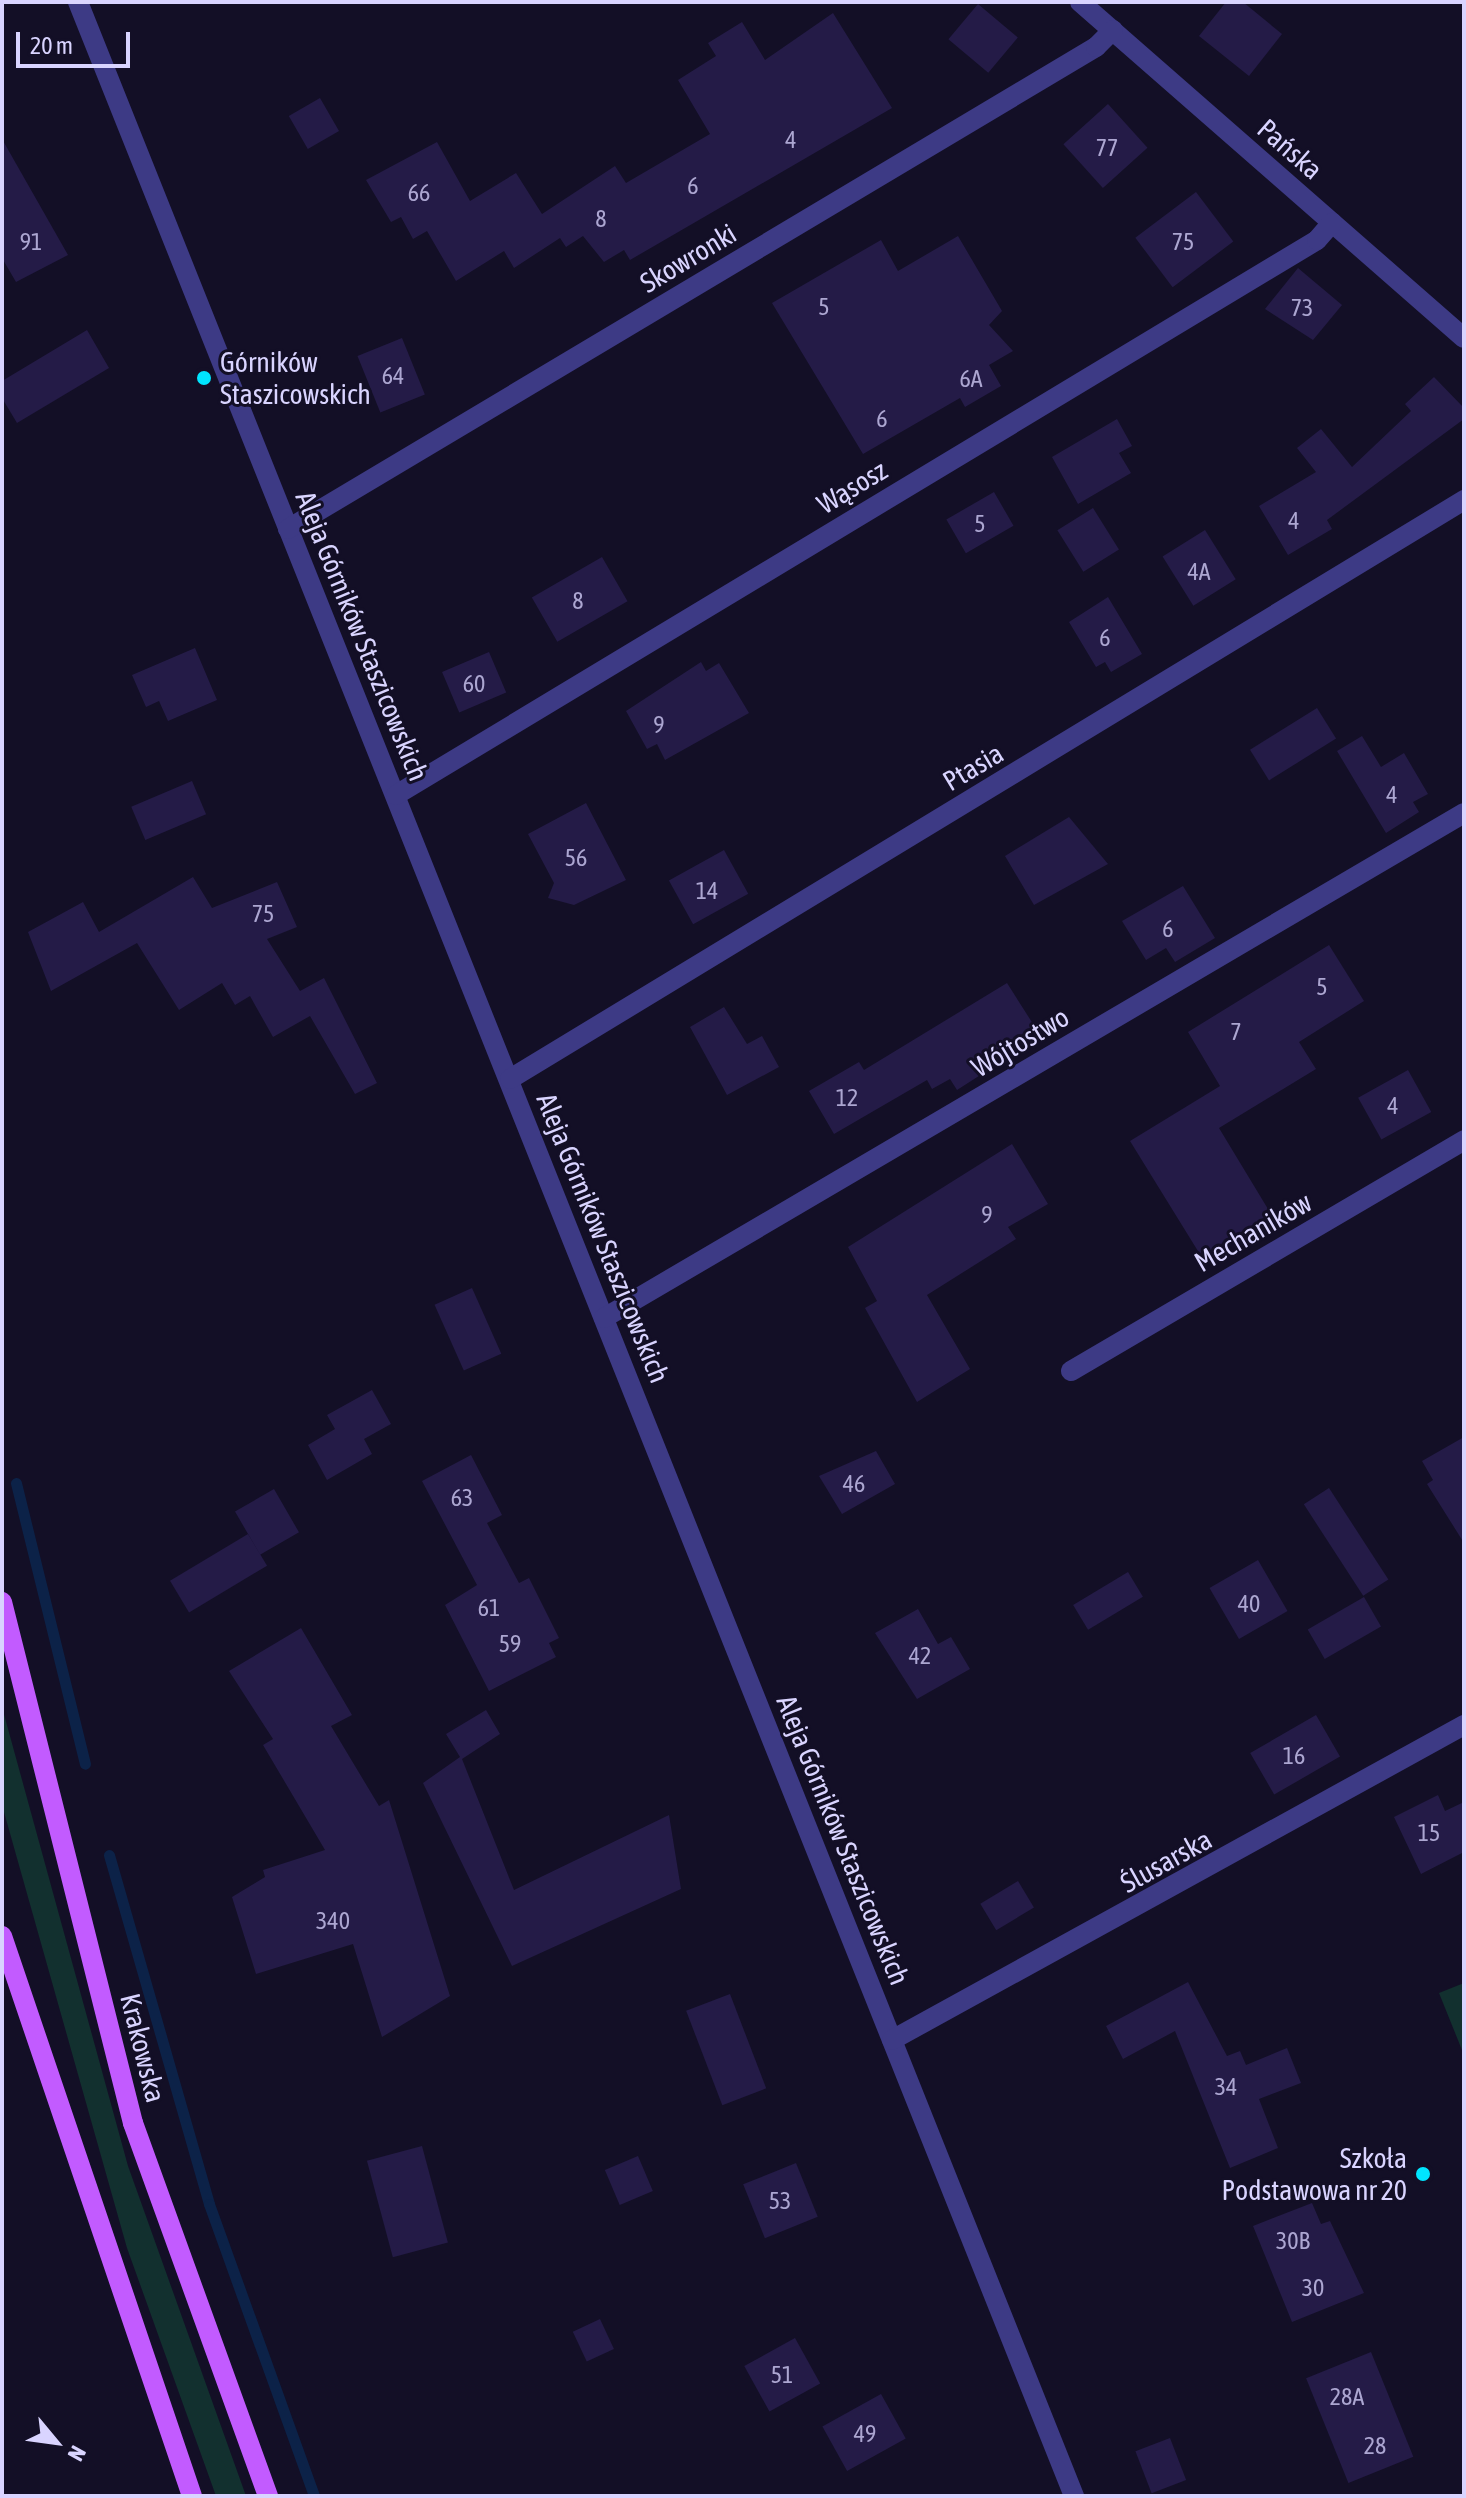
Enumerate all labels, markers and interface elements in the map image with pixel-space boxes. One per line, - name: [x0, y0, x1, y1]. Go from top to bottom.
- scale bar: [20, 16, 134, 66]
- text: 20 m: [30, 32, 73, 59]
- street label: Pańska: [1251, 112, 1329, 186]
- house number: 4: [785, 126, 797, 154]
- house number: 77: [1096, 134, 1118, 162]
- house number: 6: [687, 172, 699, 200]
- house number: 66: [408, 179, 430, 207]
- house number: 8: [595, 205, 607, 233]
- street label: Skowronki: [634, 216, 742, 300]
- house number: 91: [20, 228, 42, 256]
- house number: 75: [1172, 228, 1194, 256]
- house number: 5: [818, 293, 830, 321]
- house number: 73: [1291, 294, 1313, 322]
- place label: Górników Staszicowskich: [220, 345, 371, 411]
- house number: 64: [382, 362, 404, 390]
- house number: 6A: [959, 365, 983, 393]
- marker: Górników Staszicowskich: [195, 369, 213, 387]
- house number: 6: [876, 405, 888, 433]
- street label: Wąsosz: [811, 453, 893, 521]
- street label: Aleja Górników Staszicowskich: [288, 486, 436, 786]
- house number: 4: [1288, 507, 1300, 535]
- house number: 5: [974, 510, 986, 538]
- house number: 4A: [1187, 558, 1211, 586]
- house number: 8: [572, 587, 584, 615]
- house number: 6: [1099, 624, 1111, 652]
- house number: 60: [463, 670, 485, 698]
- house number: 9: [653, 711, 665, 739]
- street label: Ptasia: [937, 736, 1009, 798]
- house number: 4: [1386, 781, 1398, 809]
- house number: 56: [565, 844, 587, 872]
- house number: 14: [696, 877, 718, 905]
- house number: 75: [252, 900, 274, 928]
- house number: 6: [1162, 915, 1174, 943]
- house number: 5: [1316, 973, 1328, 1001]
- street label: Wójtostwo: [965, 1000, 1075, 1084]
- house number: 7: [1230, 1018, 1242, 1046]
- house number: 12: [836, 1084, 858, 1112]
- street label: Aleja Górników Staszicowskich: [529, 1088, 677, 1388]
- house number: 4: [1387, 1092, 1399, 1120]
- street label: Mechaników: [1188, 1185, 1318, 1279]
- house number: 9: [981, 1201, 993, 1229]
- house number: 46: [843, 1470, 865, 1498]
- house number: 63: [451, 1484, 473, 1512]
- house number: 40: [1238, 1590, 1260, 1618]
- house number: 61: [478, 1594, 500, 1622]
- house number: 59: [499, 1630, 521, 1658]
- house number: 42: [909, 1642, 931, 1670]
- street label: Aleja Górników Staszicowskich: [769, 1690, 917, 1990]
- house number: 16: [1283, 1742, 1305, 1770]
- house number: 15: [1418, 1819, 1440, 1847]
- street label: Ślusarska: [1115, 1822, 1217, 1900]
- house number: 340: [316, 1907, 350, 1935]
- street label: Krakowska: [113, 1990, 173, 2106]
- house number: 34: [1215, 2073, 1237, 2101]
- place label: Szkoła Podstawowa nr 20: [1222, 2141, 1407, 2207]
- marker: Szkoła Podstawowa nr 20: [1414, 2165, 1432, 2183]
- house number: 53: [769, 2187, 791, 2215]
- house number: 30B: [1276, 2227, 1310, 2255]
- house number: 30: [1302, 2274, 1324, 2302]
- house number: 51: [771, 2361, 793, 2389]
- house number: 28A: [1330, 2383, 1364, 2411]
- north arrow: [16, 2402, 96, 2482]
- house number: 49: [854, 2420, 876, 2448]
- house number: 28: [1364, 2432, 1386, 2460]
- text: N: [62, 2442, 92, 2466]

